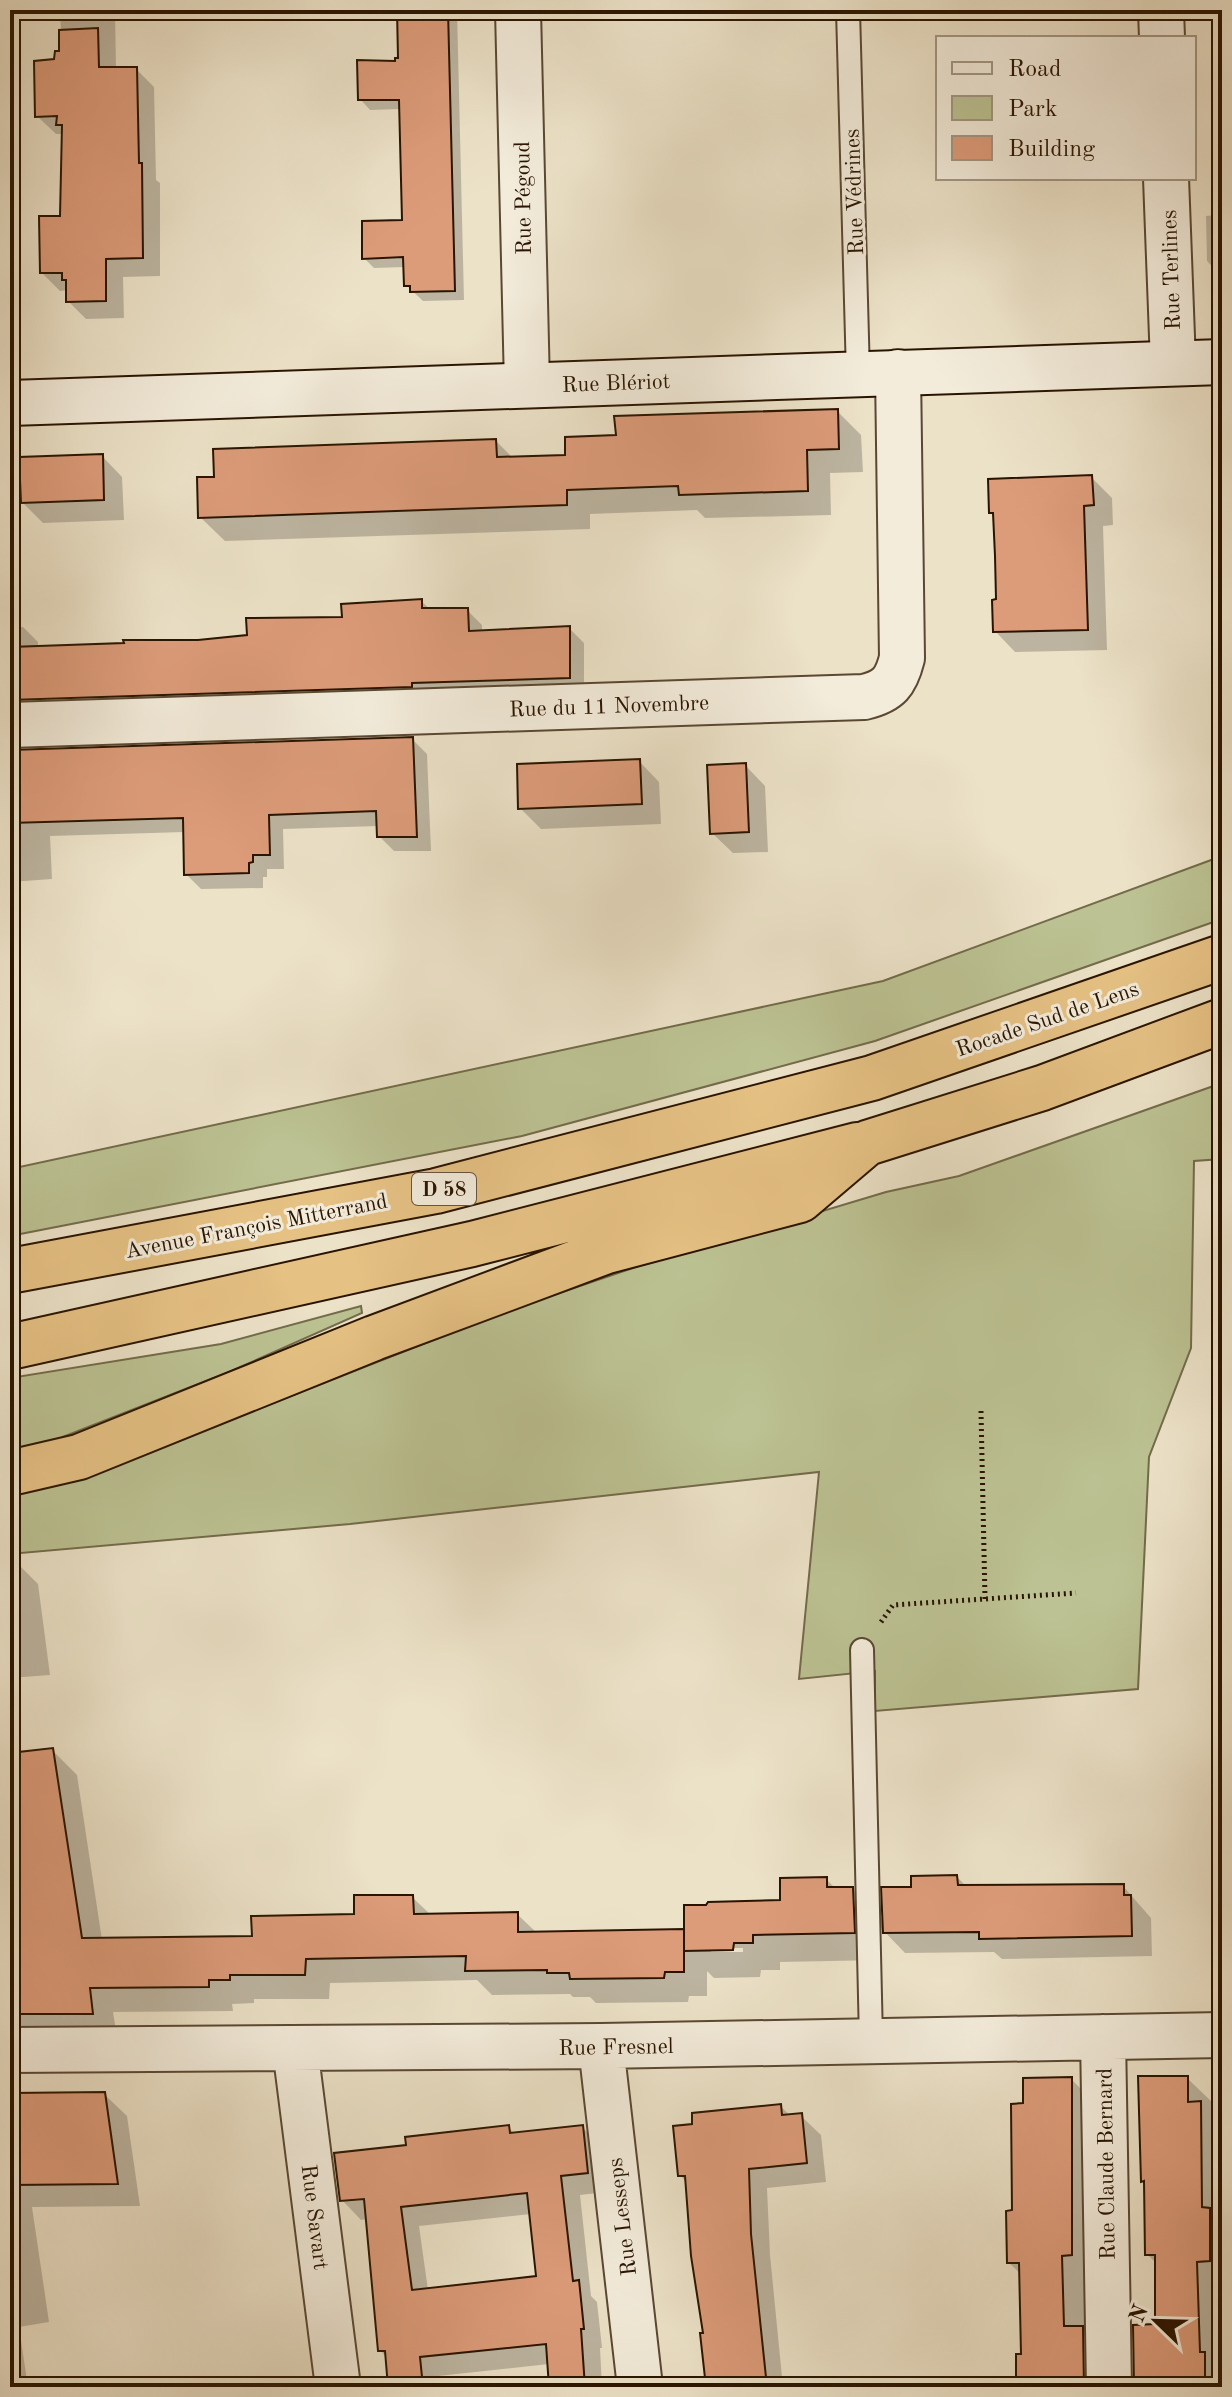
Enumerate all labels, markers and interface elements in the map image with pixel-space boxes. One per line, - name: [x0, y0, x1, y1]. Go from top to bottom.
- legend: [936, 36, 1196, 180]
- text: Road: [1008, 58, 1061, 82]
- text: Park: [1008, 98, 1057, 122]
- street label: Rue Védrines: [842, 128, 868, 256]
- text: Building: [1008, 138, 1095, 162]
- street label: Rue Pégoud: [512, 141, 536, 255]
- street label: Rue Terlines: [1159, 209, 1185, 331]
- street label: Rue Blériot: [561, 371, 671, 397]
- street label: Rue du 11 Novembre: [509, 693, 710, 721]
- street label: Rocade Sud de Lens: [953, 978, 1142, 1062]
- road number: D 58: [412, 1173, 476, 1205]
- street label: Avenue François Mitterrand: [123, 1191, 390, 1263]
- street label: Rue Fresnel: [558, 2036, 674, 2060]
- street label: Rue Claude Bernard: [1094, 2068, 1120, 2260]
- street label: Rue Lesseps: [605, 2156, 641, 2277]
- street label: Rue Savart: [297, 2163, 331, 2271]
- north arrow: [1116, 2281, 1196, 2361]
- text: N: [1126, 2302, 1153, 2326]

